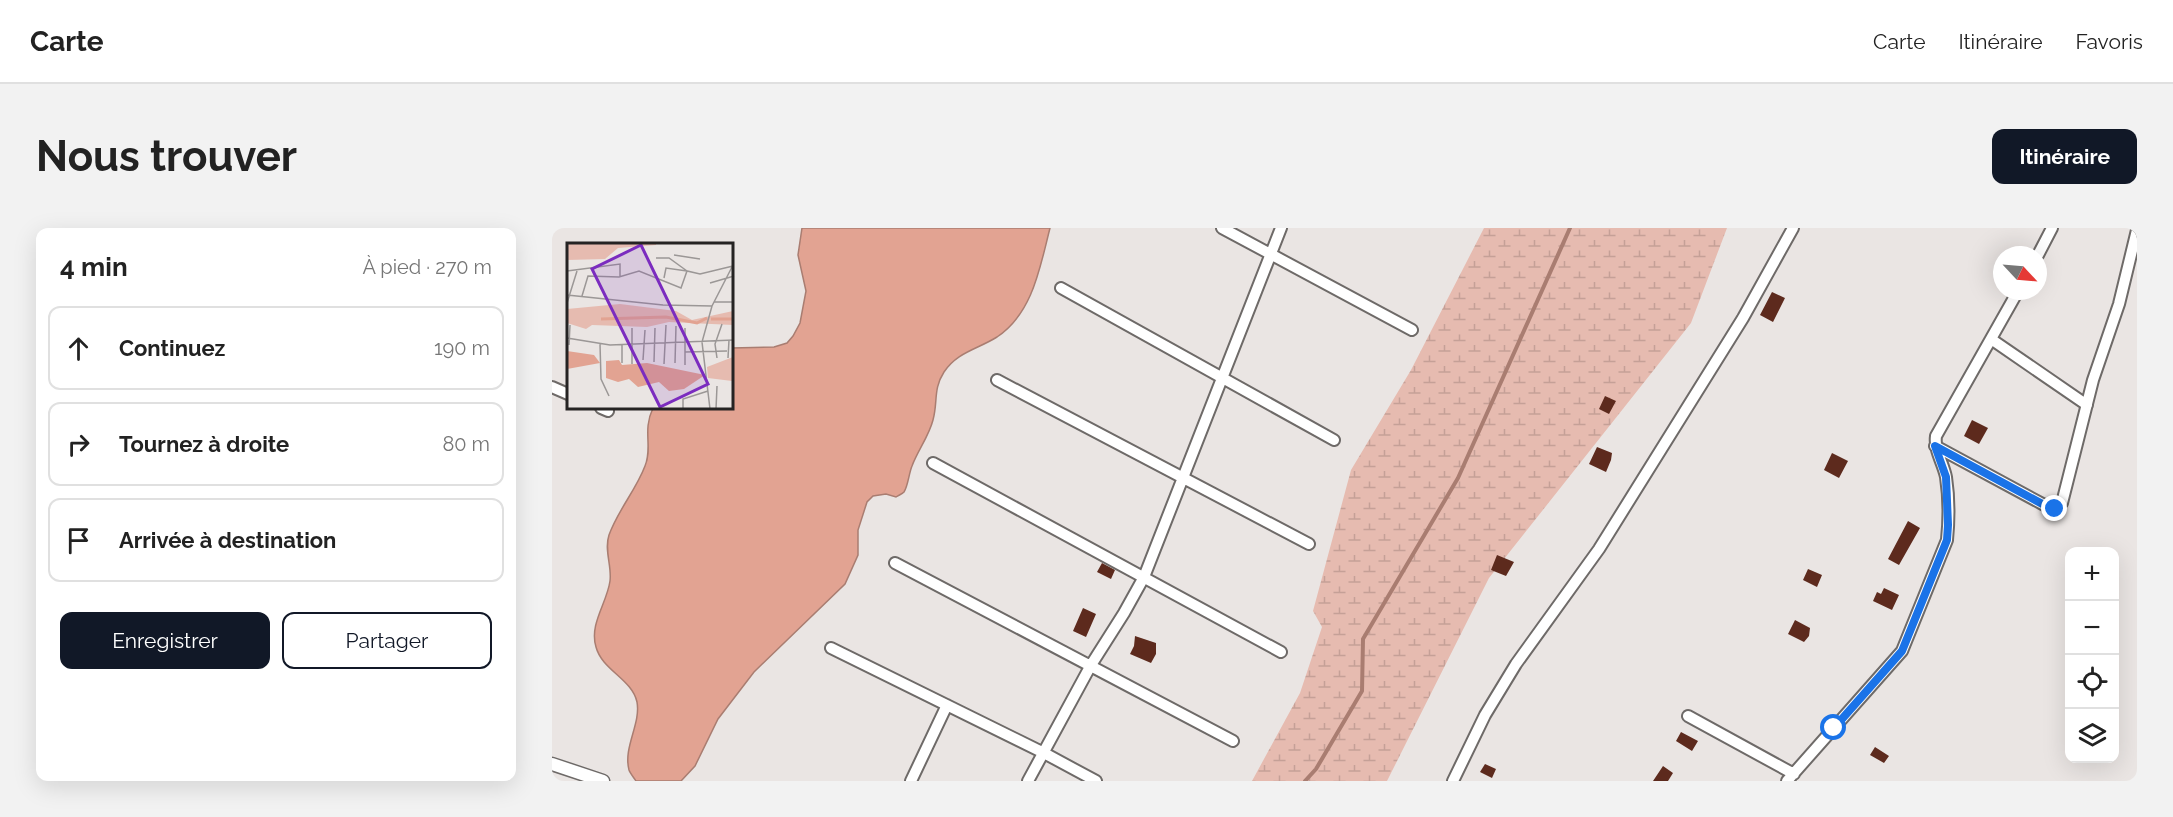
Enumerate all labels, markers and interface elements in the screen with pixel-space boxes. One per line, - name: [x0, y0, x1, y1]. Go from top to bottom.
- text: Carte: [30, 25, 103, 58]
- text: Carte: [1873, 29, 1925, 54]
- text: Itinéraire: [1958, 29, 2042, 54]
- text: Favoris: [2075, 29, 2143, 54]
- button: Itinéraire: [1992, 129, 2137, 184]
- text: Nous trouver: [36, 132, 297, 181]
- inset map: [567, 243, 734, 410]
- north arrow: [1993, 246, 2047, 300]
- text: 4 min: [60, 252, 128, 282]
- text: À pied · 270 m: [362, 255, 492, 279]
- icon: ahead: [62, 332, 95, 365]
- text: Continuez: [119, 335, 225, 361]
- text: 190 m: [434, 336, 490, 360]
- icon: right: [62, 428, 95, 461]
- text: Tournez à droite: [119, 431, 289, 457]
- text: 80 m: [442, 432, 490, 456]
- route end: [2041, 495, 2067, 521]
- icon: arrive: [62, 524, 95, 557]
- text: Arrivée à destination: [119, 527, 336, 553]
- map controls: [2065, 547, 2119, 763]
- button: +: [2065, 547, 2119, 601]
- button: −: [2065, 601, 2119, 655]
- button: Enregistrer: [60, 612, 270, 669]
- button: Partager: [282, 612, 492, 669]
- button: locate: [2065, 655, 2119, 709]
- button: layers: [2065, 709, 2119, 763]
- route start: [1820, 714, 1846, 740]

